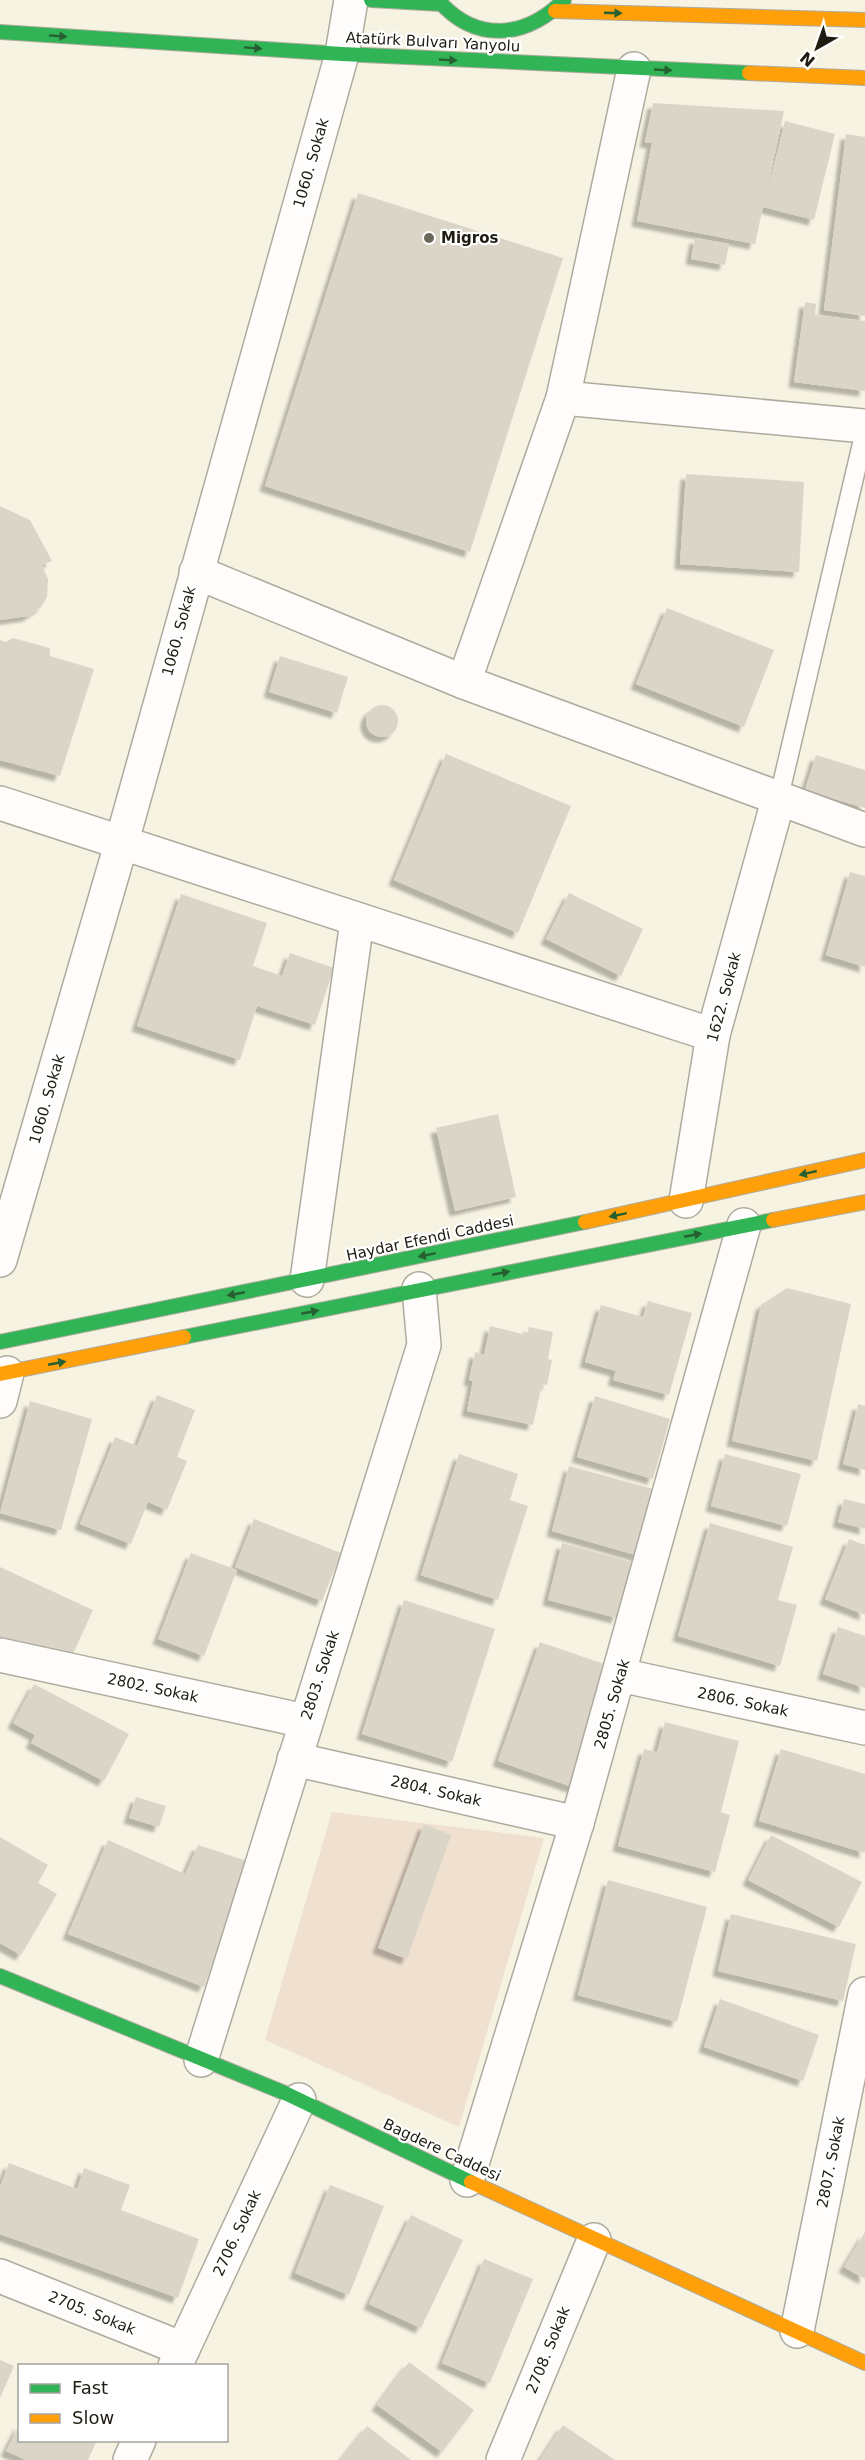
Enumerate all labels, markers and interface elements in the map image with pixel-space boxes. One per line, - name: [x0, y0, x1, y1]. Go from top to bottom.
- one-way arrow: [604, 8, 623, 18]
- north arrow: [787, 18, 847, 78]
- street label: Atatürk Bulvarı Yanyolu: [345, 28, 521, 56]
- one-way arrow: [49, 31, 68, 40]
- one-way arrow: [243, 44, 262, 53]
- text: N: [796, 48, 819, 71]
- one-way arrow: [438, 55, 457, 64]
- one-way arrow: [654, 66, 673, 75]
- street label: 1060. Sokak: [290, 116, 333, 210]
- place label: Migros: [441, 229, 499, 247]
- marker: Migros: [422, 231, 436, 245]
- street label: 1060. Sokak: [158, 584, 200, 678]
- street label: 1622. Sokak: [703, 950, 745, 1044]
- street label: 1060. Sokak: [26, 1052, 69, 1146]
- one-way arrow: [799, 1169, 817, 1179]
- street label: Haydar Efendi Caddesi: [345, 1211, 515, 1265]
- one-way arrow: [608, 1211, 627, 1221]
- one-way arrow: [683, 1230, 702, 1239]
- one-way arrow: [417, 1251, 436, 1260]
- one-way arrow: [492, 1268, 511, 1277]
- one-way arrow: [226, 1290, 245, 1299]
- one-way arrow: [301, 1306, 319, 1316]
- one-way arrow: [48, 1358, 67, 1367]
- street label: 2803. Sokak: [297, 1628, 343, 1722]
- street label: 2805. Sokak: [591, 1657, 634, 1751]
- street label: 2802. Sokak: [106, 1670, 201, 1707]
- street label: 2806. Sokak: [696, 1684, 791, 1721]
- street label: 2804. Sokak: [389, 1772, 483, 1810]
- street label: 2807. Sokak: [813, 2114, 849, 2209]
- street label: Bagdere Caddesi: [380, 2115, 504, 2185]
- street label: 2706. Sokak: [209, 2187, 265, 2279]
- street label: 2705. Sokak: [46, 2287, 139, 2339]
- street label: 2708. Sokak: [522, 2303, 574, 2396]
- legend: [18, 2364, 228, 2442]
- text: Fast: [72, 2377, 108, 2398]
- text: Slow: [72, 2407, 114, 2428]

